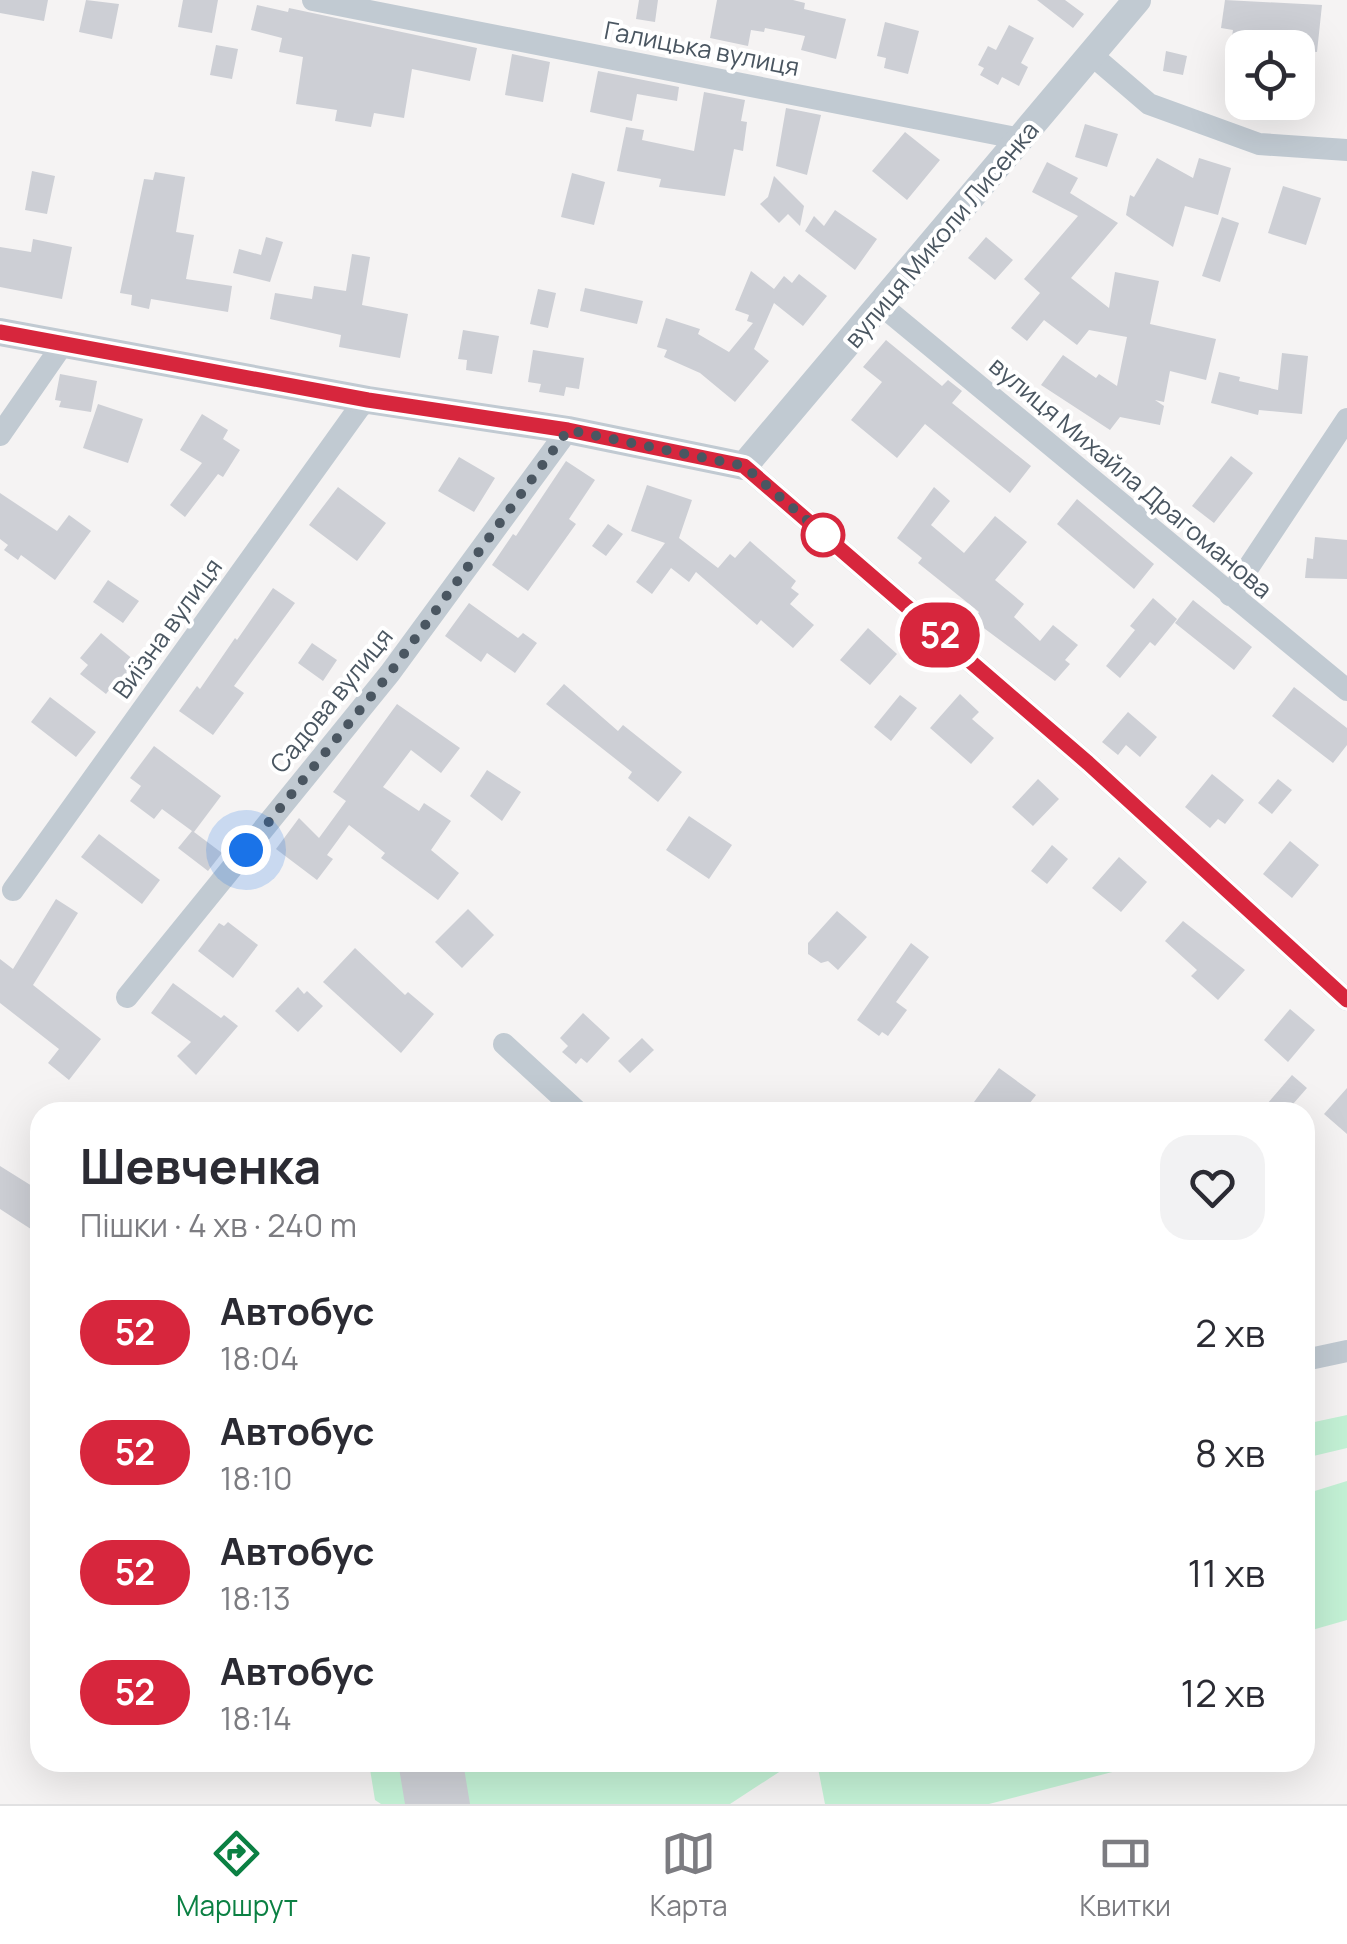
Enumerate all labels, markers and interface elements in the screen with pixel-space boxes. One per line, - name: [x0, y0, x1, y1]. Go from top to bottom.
- street label: Галицька вулиця: [601, 12, 803, 84]
- map controls: [1225, 30, 1315, 120]
- button: locate: [1225, 30, 1315, 120]
- street label: вулиця Миколи Лисенка: [836, 113, 1046, 355]
- street label: вулиця Михайла Драгоманова: [982, 348, 1280, 606]
- unlabelled marker: [802, 514, 844, 556]
- street label: Виїзна вулиця: [104, 551, 230, 705]
- line badge: 52: [895, 602, 985, 668]
- text: 52: [920, 611, 960, 659]
- street label: Садова вулиця: [261, 620, 401, 780]
- your location: [221, 825, 271, 875]
- text: Шевченка: [80, 1133, 321, 1198]
- button: heart: [1160, 1135, 1265, 1240]
- text: Пішки · 4 хв · 240 m: [80, 1203, 357, 1247]
- text: Автобус: [220, 1284, 374, 1336]
- text: 2 хв: [1195, 1306, 1265, 1358]
- text: 52: [115, 1308, 155, 1356]
- text: 18:04: [220, 1336, 299, 1380]
- text: Автобус: [220, 1404, 374, 1456]
- text: 8 хв: [1195, 1426, 1265, 1478]
- text: 52: [115, 1428, 155, 1476]
- text: 18:10: [220, 1456, 293, 1500]
- text: Автобус: [220, 1524, 374, 1576]
- text: 11 хв: [1187, 1546, 1265, 1598]
- text: 52: [115, 1548, 155, 1596]
- text: 18:13: [220, 1576, 291, 1620]
- text: Автобус: [220, 1644, 374, 1696]
- text: 12 хв: [1181, 1666, 1265, 1718]
- text: 52: [115, 1668, 155, 1716]
- text: 18:14: [220, 1696, 292, 1740]
- tab: Маршрут: [176, 1826, 298, 1924]
- tab: Карта: [650, 1826, 728, 1924]
- tab: Квитки: [1080, 1826, 1171, 1924]

